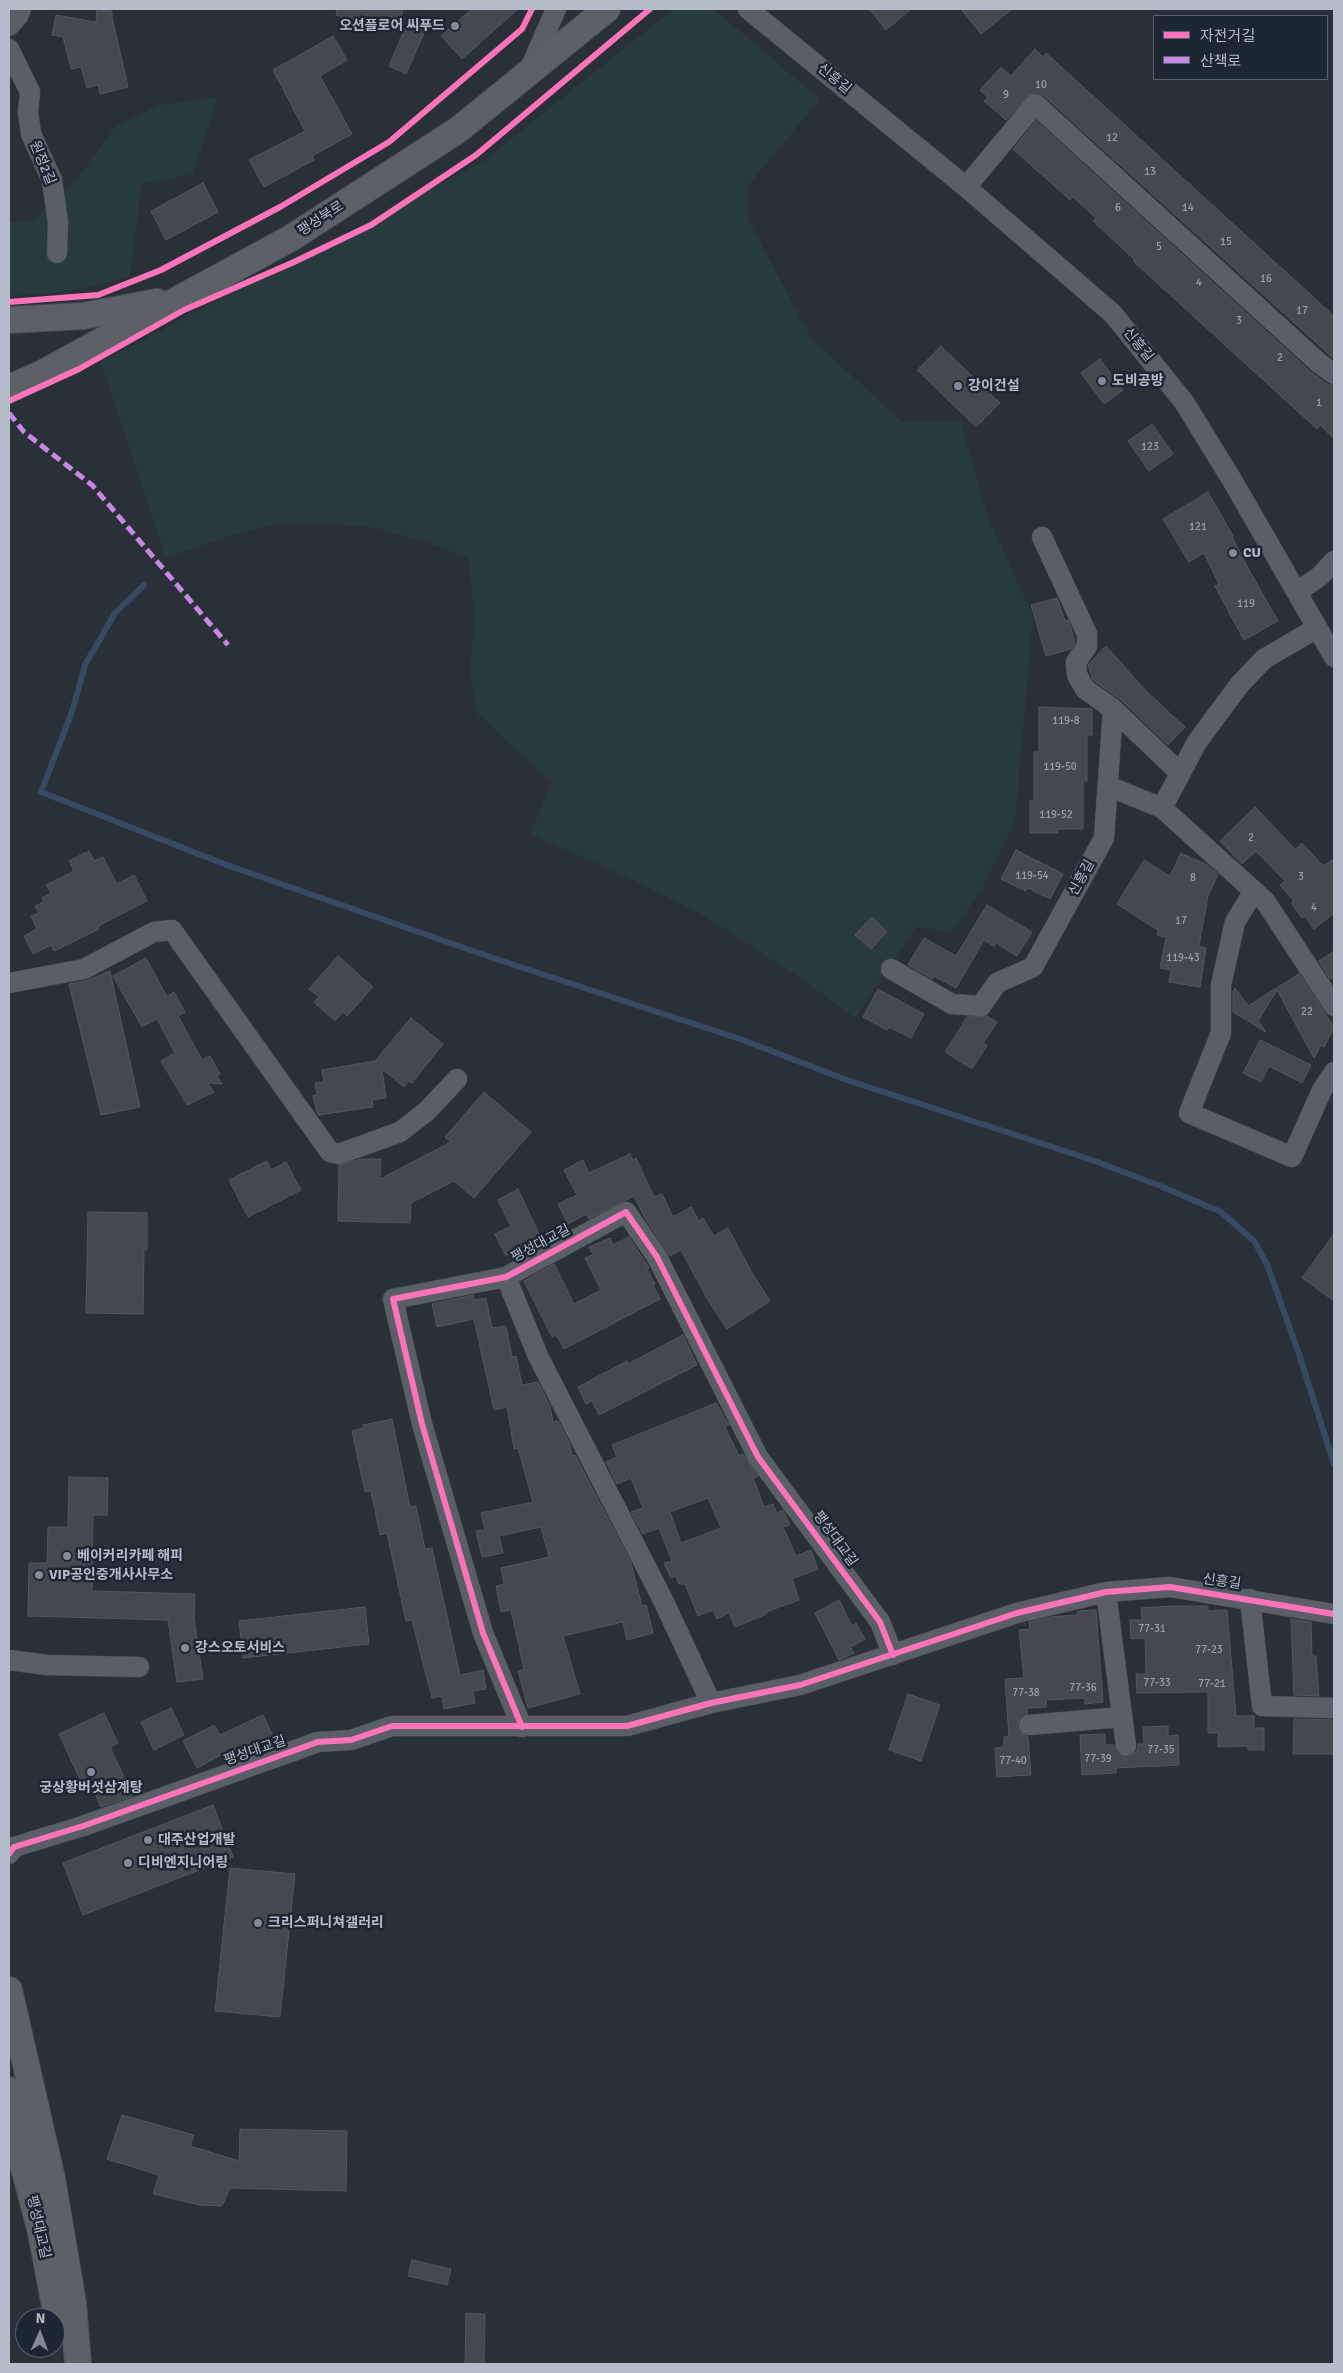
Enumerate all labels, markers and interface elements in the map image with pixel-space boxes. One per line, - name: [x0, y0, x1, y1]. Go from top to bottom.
- legend: [1153, 15, 1328, 80]
- place label: 오션플로어 씨푸드: [339, 18, 445, 34]
- marker: 오션플로어 씨푸드: [449, 20, 461, 32]
- text: 자전거길: [1200, 27, 1255, 45]
- text: 산책로: [1200, 52, 1241, 70]
- street label: 신흥길: [814, 60, 854, 98]
- house number: 10: [1035, 78, 1047, 92]
- house number: 9: [1003, 88, 1009, 102]
- house number: 12: [1106, 131, 1118, 145]
- street label: 원정2길: [26, 138, 58, 188]
- house number: 13: [1144, 165, 1156, 179]
- street label: 팽성북로: [295, 198, 347, 240]
- house number: 6: [1115, 201, 1121, 215]
- house number: 14: [1182, 201, 1194, 215]
- house number: 15: [1220, 235, 1232, 249]
- house number: 5: [1156, 240, 1162, 254]
- house number: 16: [1260, 272, 1272, 286]
- house number: 4: [1196, 276, 1202, 290]
- house number: 17: [1296, 304, 1308, 318]
- house number: 3: [1236, 314, 1242, 328]
- street label: 신흥길: [1119, 325, 1157, 365]
- house number: 2: [1277, 351, 1283, 365]
- place label: 도비공방: [1112, 373, 1164, 389]
- marker: 도비공방: [1096, 375, 1108, 387]
- place label: 강이건설: [968, 378, 1020, 394]
- marker: 강이건설: [952, 380, 964, 392]
- house number: 1: [1316, 396, 1322, 410]
- house number: 123: [1141, 440, 1159, 454]
- house number: 121: [1189, 520, 1207, 534]
- place label: CU: [1243, 545, 1261, 561]
- marker: CU: [1227, 547, 1239, 559]
- house number: 119: [1237, 597, 1255, 611]
- house number: 119-8: [1052, 714, 1080, 728]
- house number: 119-50: [1043, 760, 1077, 774]
- house number: 119-52: [1039, 808, 1073, 822]
- house number: 2: [1248, 831, 1254, 845]
- street label: 신흥길: [1065, 857, 1099, 899]
- house number: 119-54: [1015, 869, 1049, 883]
- house number: 3: [1298, 870, 1304, 884]
- house number: 8: [1190, 871, 1196, 885]
- house number: 4: [1311, 901, 1317, 915]
- house number: 17: [1175, 914, 1187, 928]
- house number: 119-43: [1166, 951, 1200, 965]
- house number: 22: [1301, 1005, 1313, 1019]
- street label: 팽성대교길: [509, 1221, 573, 1267]
- street label: 팽성대교길: [809, 1508, 861, 1570]
- place label: 베이커리카페 해피: [77, 1548, 183, 1564]
- marker: 베이커리카페 해피: [61, 1550, 73, 1562]
- place label: VIP공인중개사사무소: [49, 1567, 173, 1583]
- marker: VIP공인중개사사무소: [33, 1569, 45, 1581]
- street label: 신흥길: [1202, 1571, 1242, 1593]
- house number: 77-31: [1138, 1622, 1166, 1636]
- place label: 강스오토서비스: [195, 1640, 285, 1656]
- marker: 강스오토서비스: [179, 1642, 191, 1654]
- house number: 77-23: [1195, 1643, 1223, 1657]
- house number: 77-33: [1143, 1676, 1171, 1690]
- house number: 77-21: [1198, 1677, 1226, 1691]
- house number: 77-36: [1069, 1681, 1097, 1695]
- house number: 77-38: [1012, 1686, 1040, 1700]
- street label: 팽성대교길: [222, 1733, 288, 1769]
- house number: 77-35: [1147, 1743, 1175, 1757]
- house number: 77-39: [1084, 1752, 1112, 1766]
- house number: 77-40: [999, 1754, 1027, 1768]
- marker: 궁상황버섯삼계탕: [85, 1766, 97, 1778]
- place label: 궁상황버섯삼계탕: [39, 1780, 143, 1796]
- place label: 대주산업개발: [158, 1832, 235, 1848]
- marker: 대주산업개발: [142, 1834, 154, 1846]
- place label: 디비엔지니어링: [138, 1855, 228, 1871]
- marker: 디비엔지니어링: [122, 1857, 134, 1869]
- place label: 크리스퍼니쳐갤러리: [268, 1915, 384, 1931]
- marker: 크리스퍼니쳐갤러리: [252, 1917, 264, 1929]
- street label: 팽성대교길: [23, 2194, 53, 2260]
- north arrow: [15, 2308, 65, 2358]
- text: N: [35, 2310, 46, 2327]

